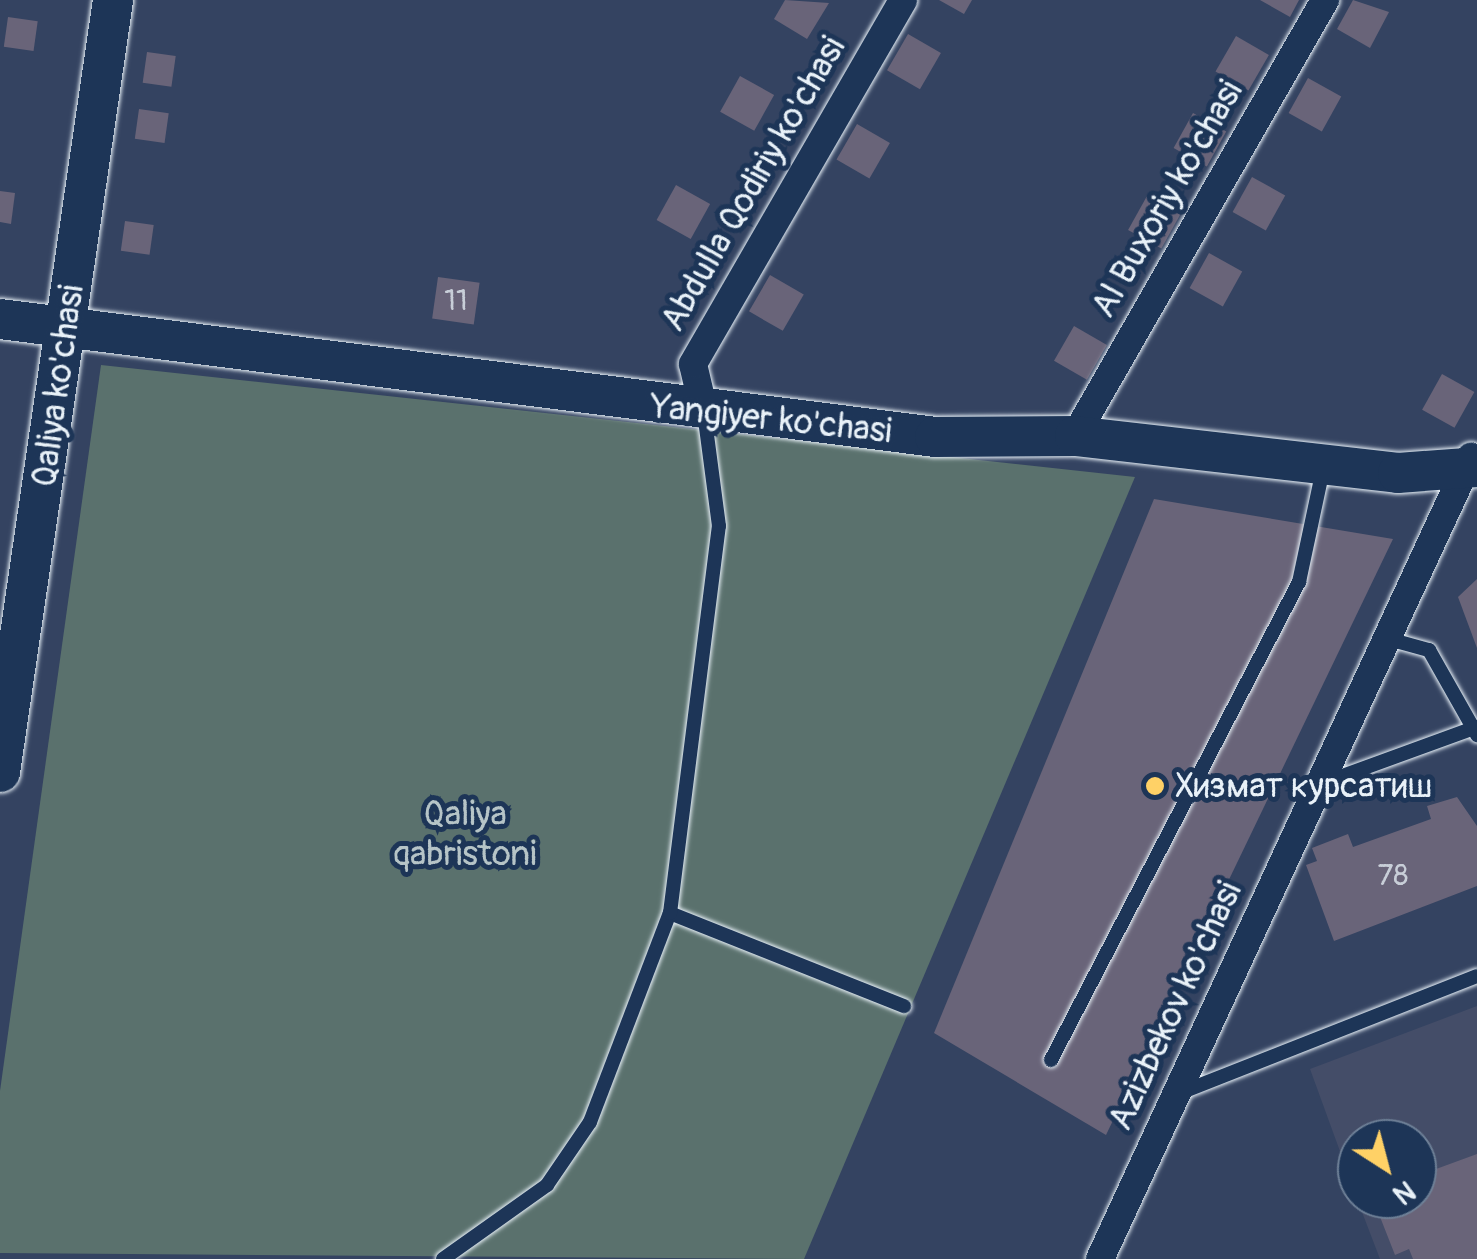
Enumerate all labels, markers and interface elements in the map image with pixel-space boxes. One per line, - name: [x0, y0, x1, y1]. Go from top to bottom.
- street label: Abdulla Qodiriy ko'chasi: [652, 29, 854, 339]
- street label: Al Buxoriy ko'chasi: [1082, 73, 1252, 325]
- street label: Qaliya ko'chasi: [23, 282, 93, 490]
- house number: 11: [444, 283, 468, 319]
- street label: Yangiyer ko'chasi: [648, 385, 894, 453]
- place label: Хизмат курсатиш: [1175, 765, 1432, 807]
- marker: Хизмат курсатиш: [1144, 775, 1166, 797]
- park label: Qaliya qabristoni: [394, 793, 536, 875]
- house number: 78: [1378, 858, 1408, 894]
- street label: Azizbekov ko'chasi: [1099, 875, 1251, 1137]
- north arrow: [1337, 1119, 1437, 1219]
- text: N: [1386, 1172, 1422, 1212]

